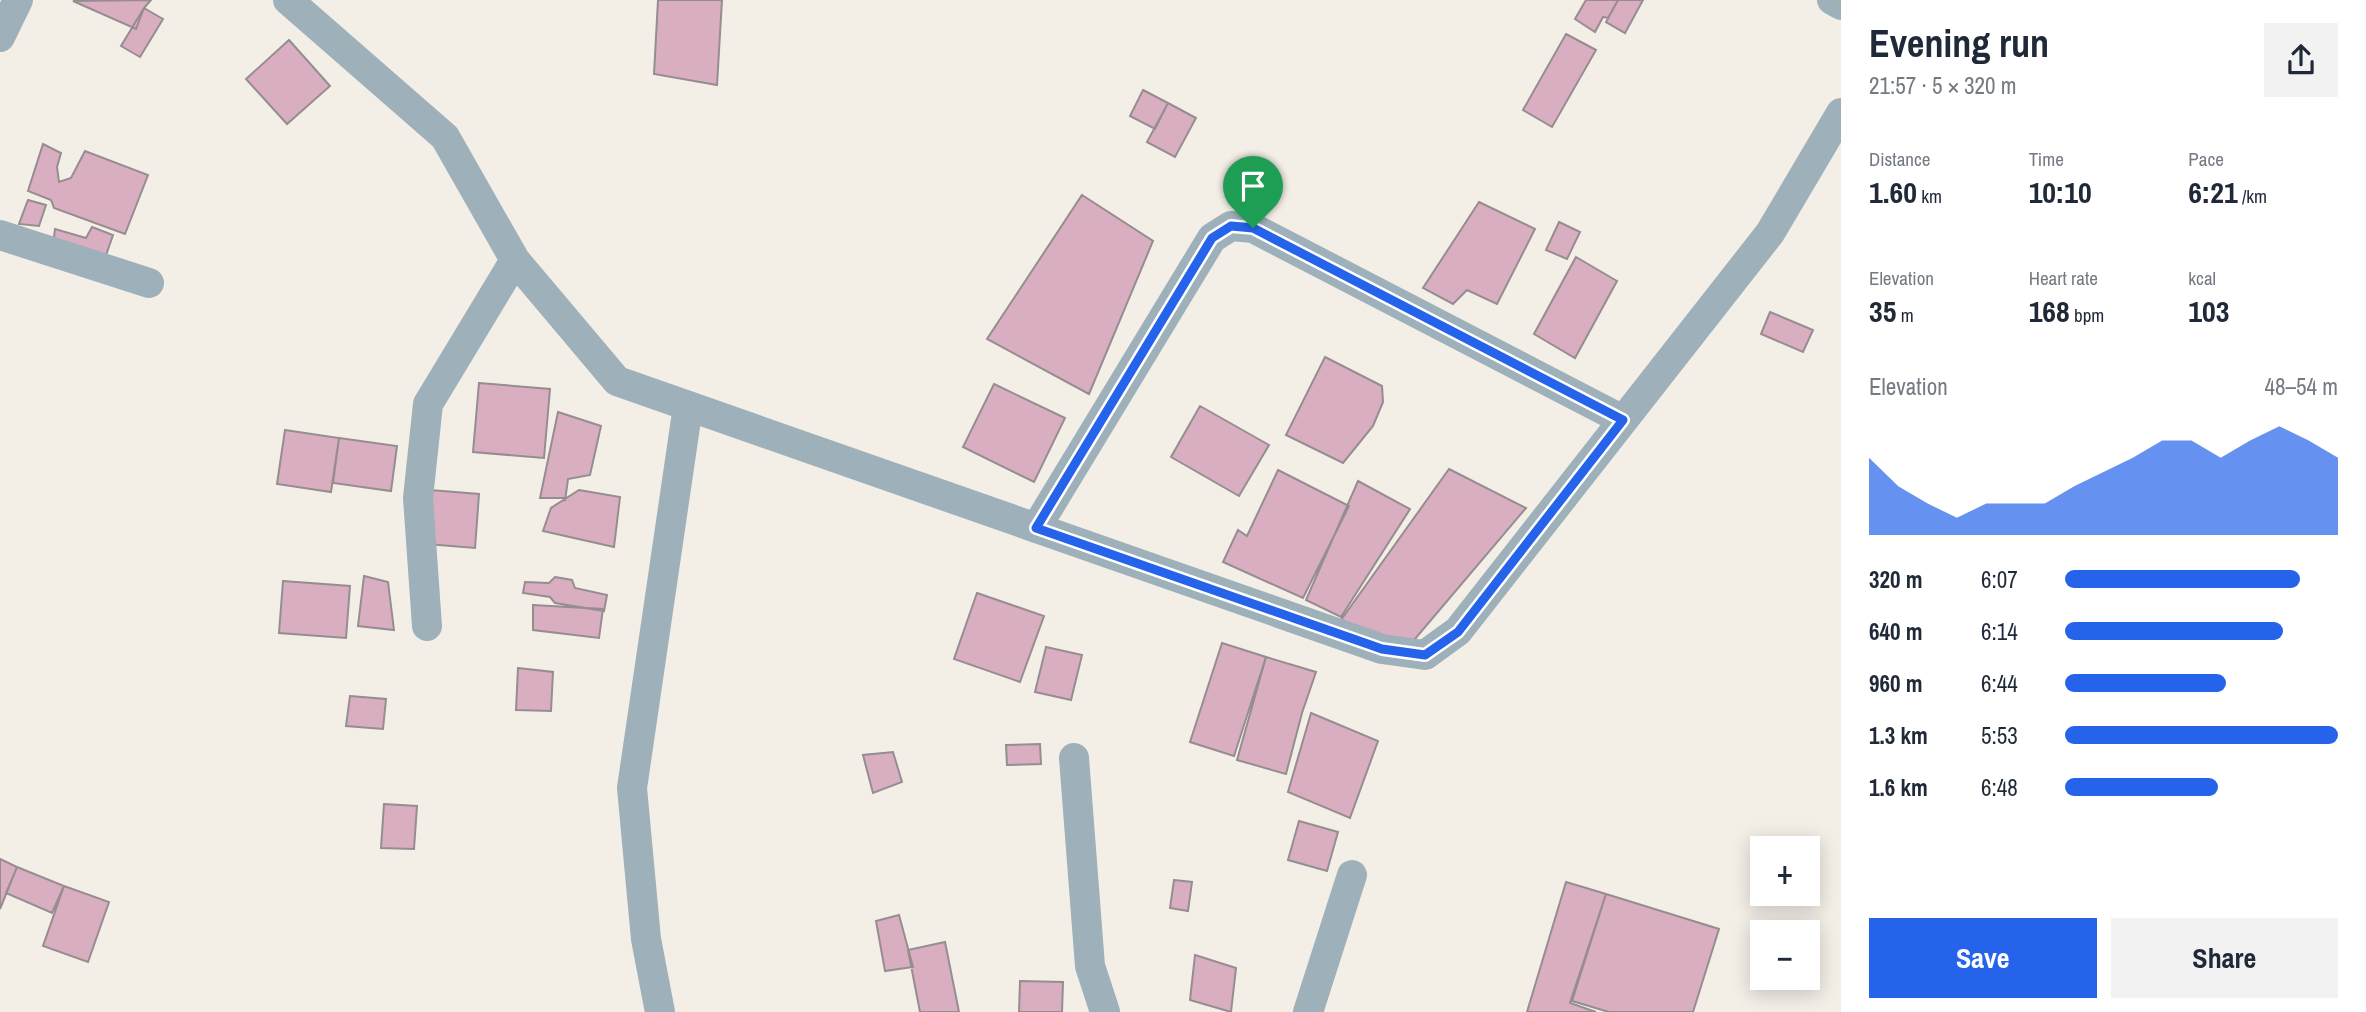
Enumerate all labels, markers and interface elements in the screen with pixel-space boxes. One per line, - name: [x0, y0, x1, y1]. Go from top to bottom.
- text: Evening run: [1869, 18, 2049, 69]
- button: share: [2264, 23, 2338, 97]
- text: 21:57 · 5 × 320 m: [1869, 70, 2016, 101]
- text: Distance: [1869, 146, 1930, 172]
- text: Time: [2029, 146, 2064, 172]
- text: Pace: [2188, 146, 2224, 172]
- pin: [1223, 156, 1283, 228]
- icon: arrive: [1234, 167, 1272, 205]
- text: 1.60: [1869, 172, 1917, 212]
- text: 10:10: [2029, 172, 2092, 212]
- text: 6:21: [2188, 172, 2238, 212]
- text: km: [1917, 183, 1942, 209]
- text: /km: [2238, 183, 2267, 209]
- text: Elevation: [1869, 265, 1934, 291]
- text: Heart rate: [2029, 265, 2098, 291]
- text: kcal: [2188, 265, 2216, 291]
- text: 35: [1869, 291, 1896, 331]
- text: 168: [2029, 291, 2070, 331]
- text: 103: [2188, 291, 2229, 331]
- text: m: [1896, 302, 1914, 328]
- text: bpm: [2070, 302, 2104, 328]
- text: Elevation: [1869, 371, 1948, 402]
- text: 48–54 m: [2265, 371, 2338, 402]
- text: 320 m: [1869, 564, 1922, 595]
- text: 6:07: [1981, 564, 2018, 595]
- text: 640 m: [1869, 616, 1922, 647]
- text: 6:14: [1981, 616, 2018, 647]
- text: 960 m: [1869, 668, 1922, 699]
- text: 6:44: [1981, 668, 2018, 699]
- text: 1.3 km: [1869, 720, 1928, 751]
- text: 5:53: [1981, 720, 2018, 751]
- text: 1.6 km: [1869, 772, 1928, 803]
- text: 6:48: [1981, 772, 2018, 803]
- map controls: [1750, 836, 1820, 990]
- button: +: [1750, 836, 1820, 906]
- button: Save: [1869, 918, 2097, 998]
- button: Share: [2111, 918, 2338, 998]
- button: −: [1750, 920, 1820, 990]

